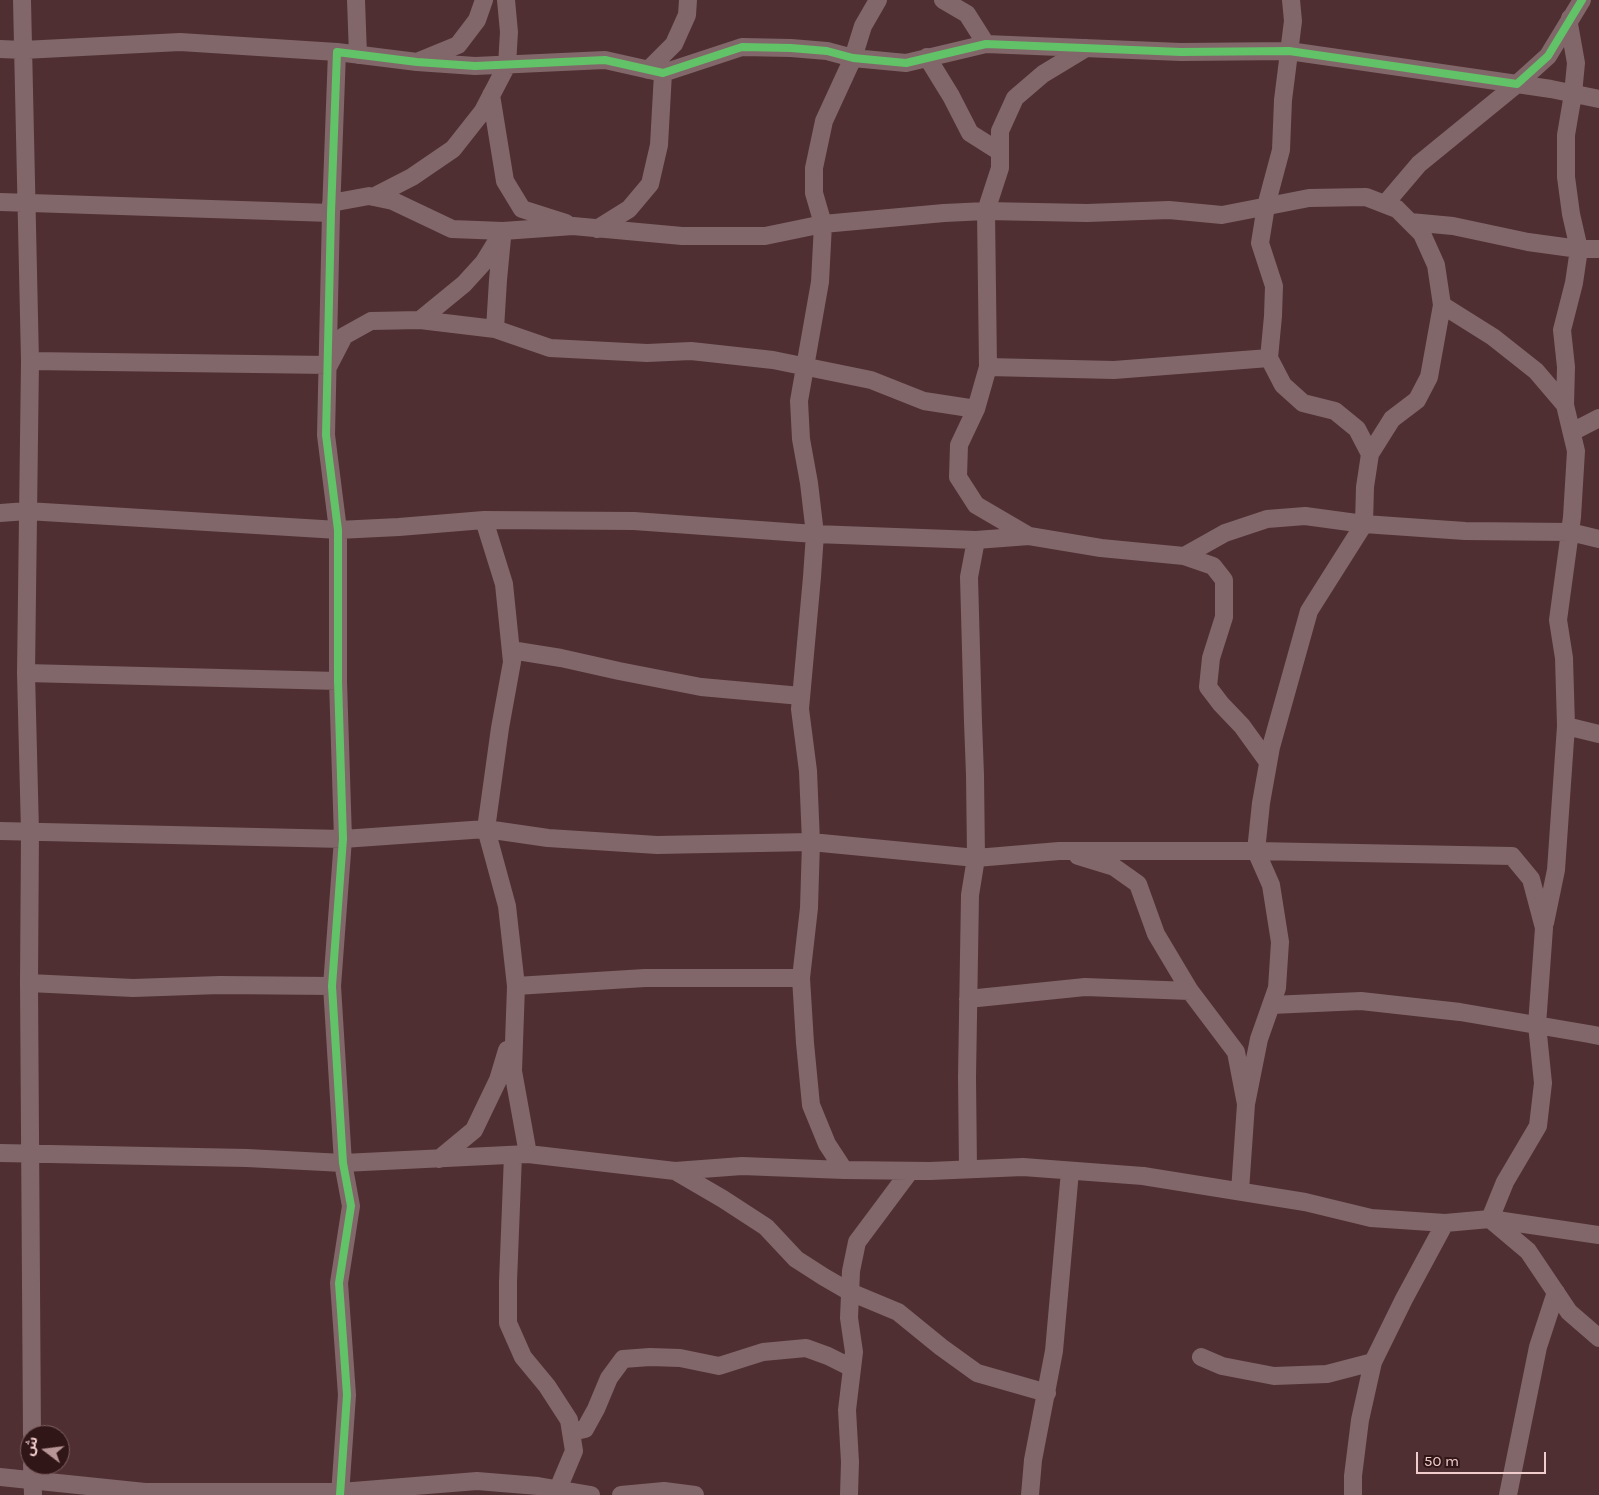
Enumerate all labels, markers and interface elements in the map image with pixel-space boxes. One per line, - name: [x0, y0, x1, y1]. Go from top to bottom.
- north arrow: [20, 1425, 70, 1475]
- text: ش: [20, 1435, 42, 1458]
- scale bar: [1419, 1442, 1549, 1474]
- text: 50 m: [1424, 1452, 1459, 1470]

